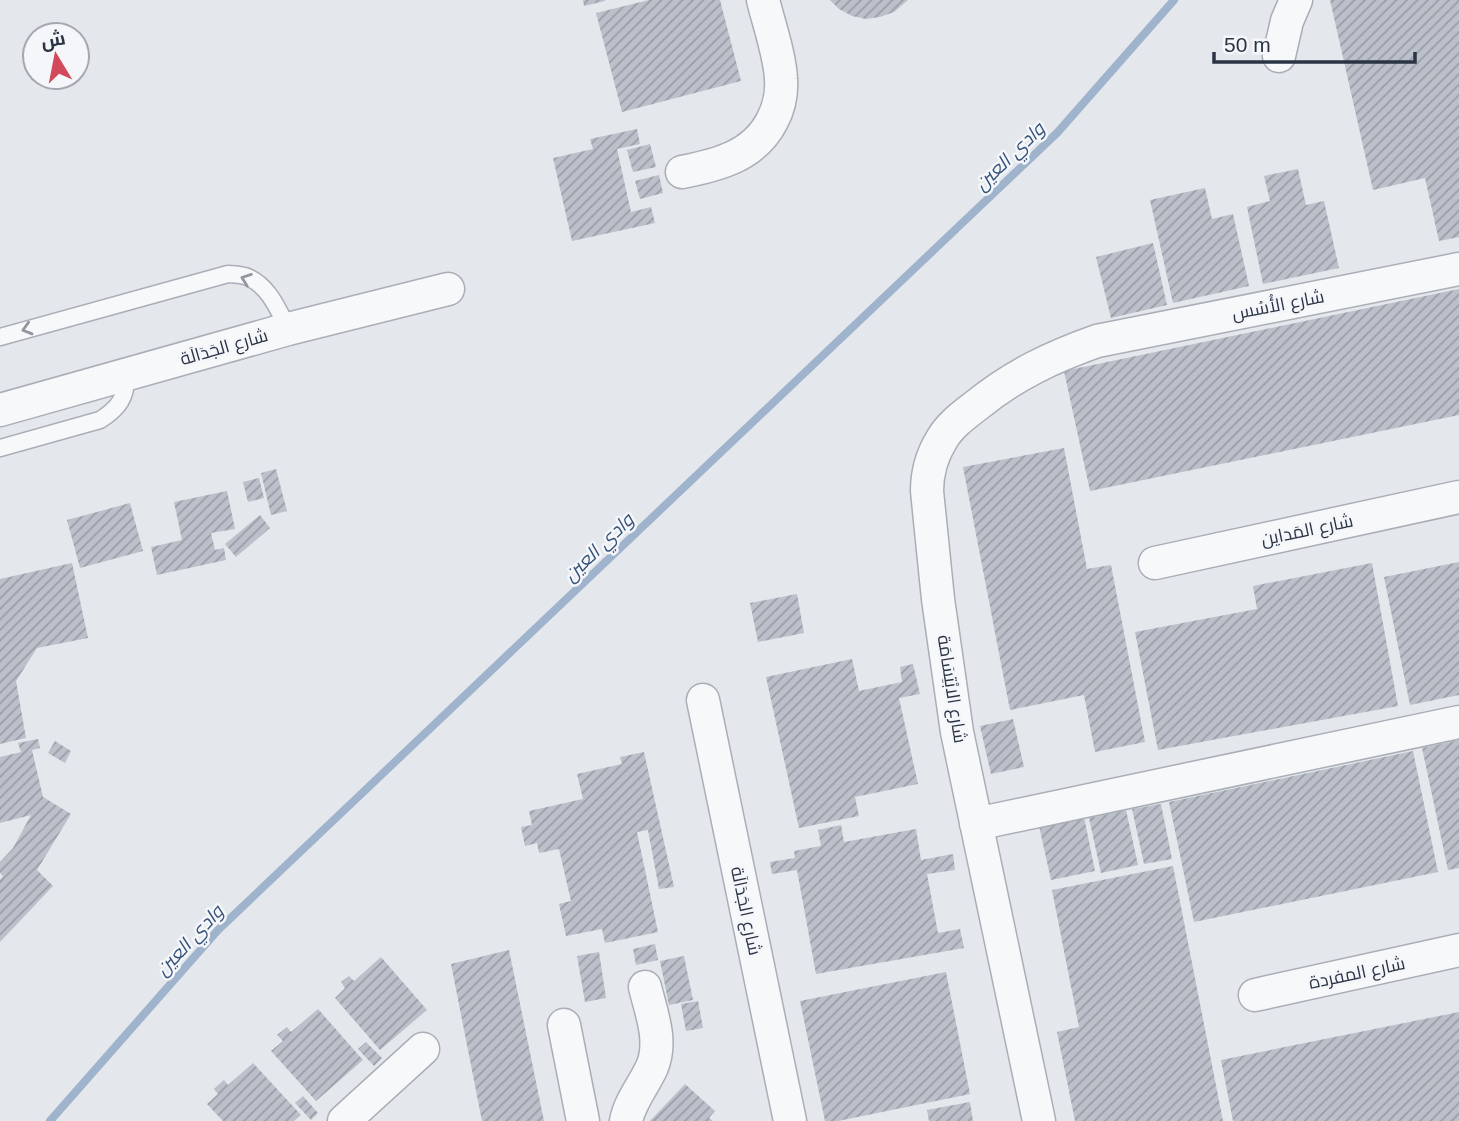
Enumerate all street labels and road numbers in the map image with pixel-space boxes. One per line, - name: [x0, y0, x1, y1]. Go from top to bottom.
- street label: شارع الأُسُس: [1230, 283, 1326, 326]
- street label: شارع الجَدَالَة: [178, 325, 271, 371]
- street label: شارع المَداين: [1259, 510, 1355, 551]
- street label: شارع الابْتِسَامَة: [932, 634, 970, 745]
- street label: شارع الجَدَالَة: [725, 865, 765, 958]
- street label: شارع المفردة: [1307, 953, 1407, 995]

